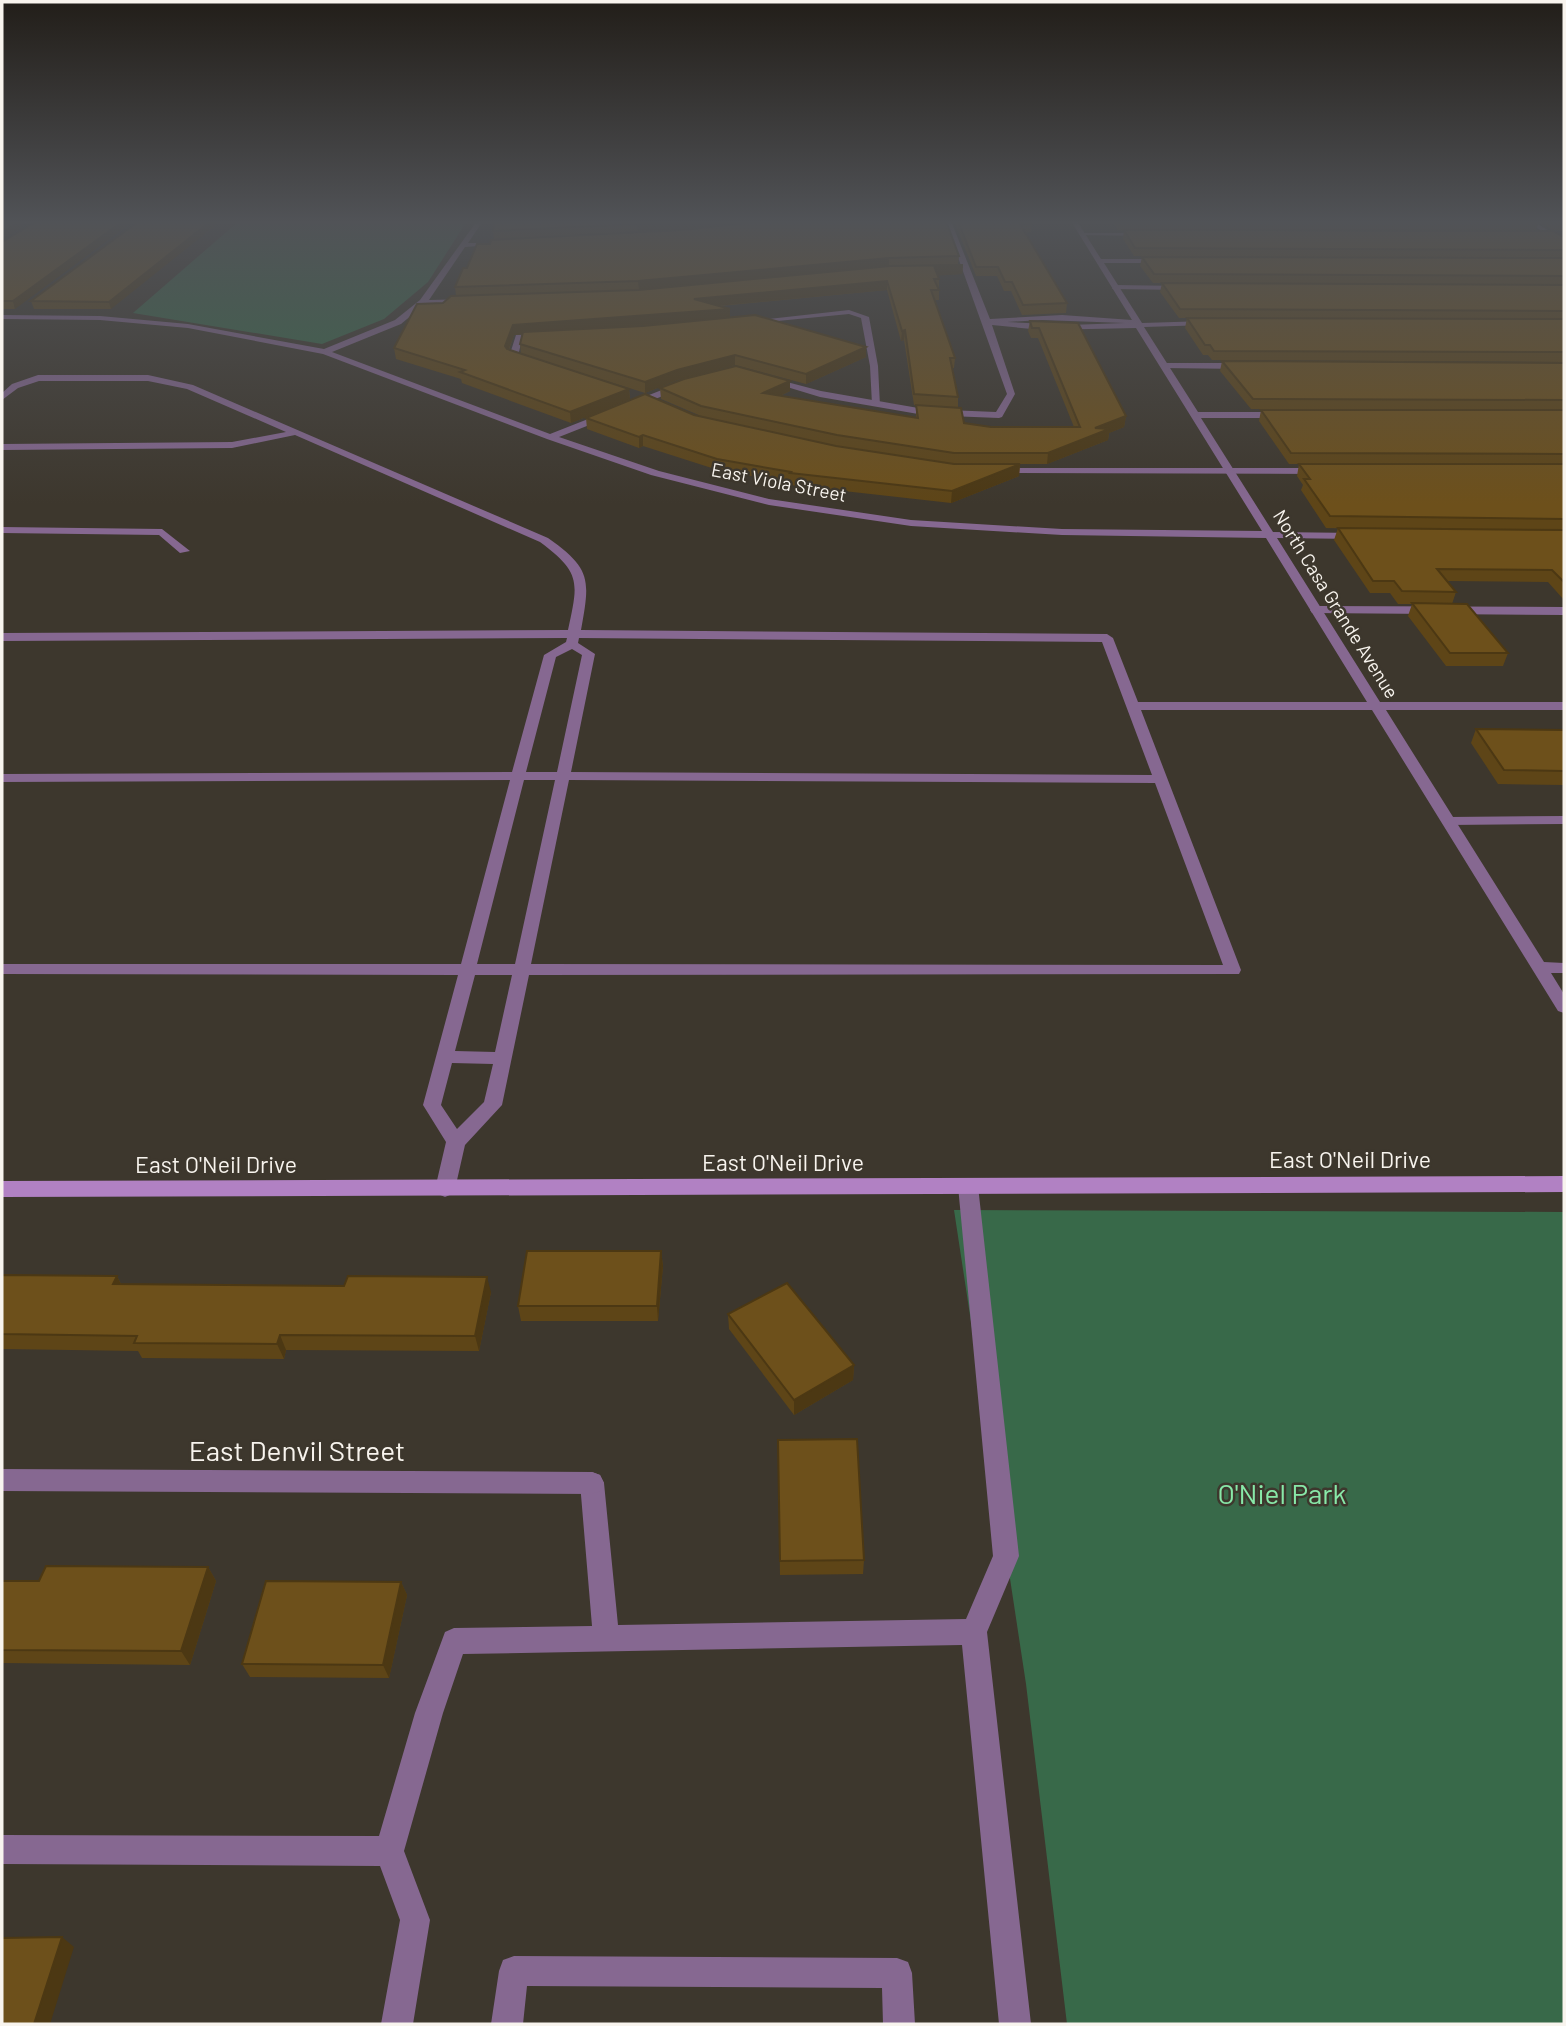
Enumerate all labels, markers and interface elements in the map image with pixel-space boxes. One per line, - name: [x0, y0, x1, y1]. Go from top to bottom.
- street label: East Viola Street: [710, 457, 849, 506]
- street label: North Casa Grande Avenue: [1269, 505, 1404, 702]
- street label: East O'Neil Drive: [1269, 1145, 1431, 1173]
- street label: East O'Neil Drive: [702, 1148, 864, 1176]
- street label: East O'Neil Drive: [135, 1150, 297, 1178]
- street label: East Denvil Street: [189, 1433, 405, 1467]
- park label: O'Niel Park: [1217, 1476, 1347, 1510]

